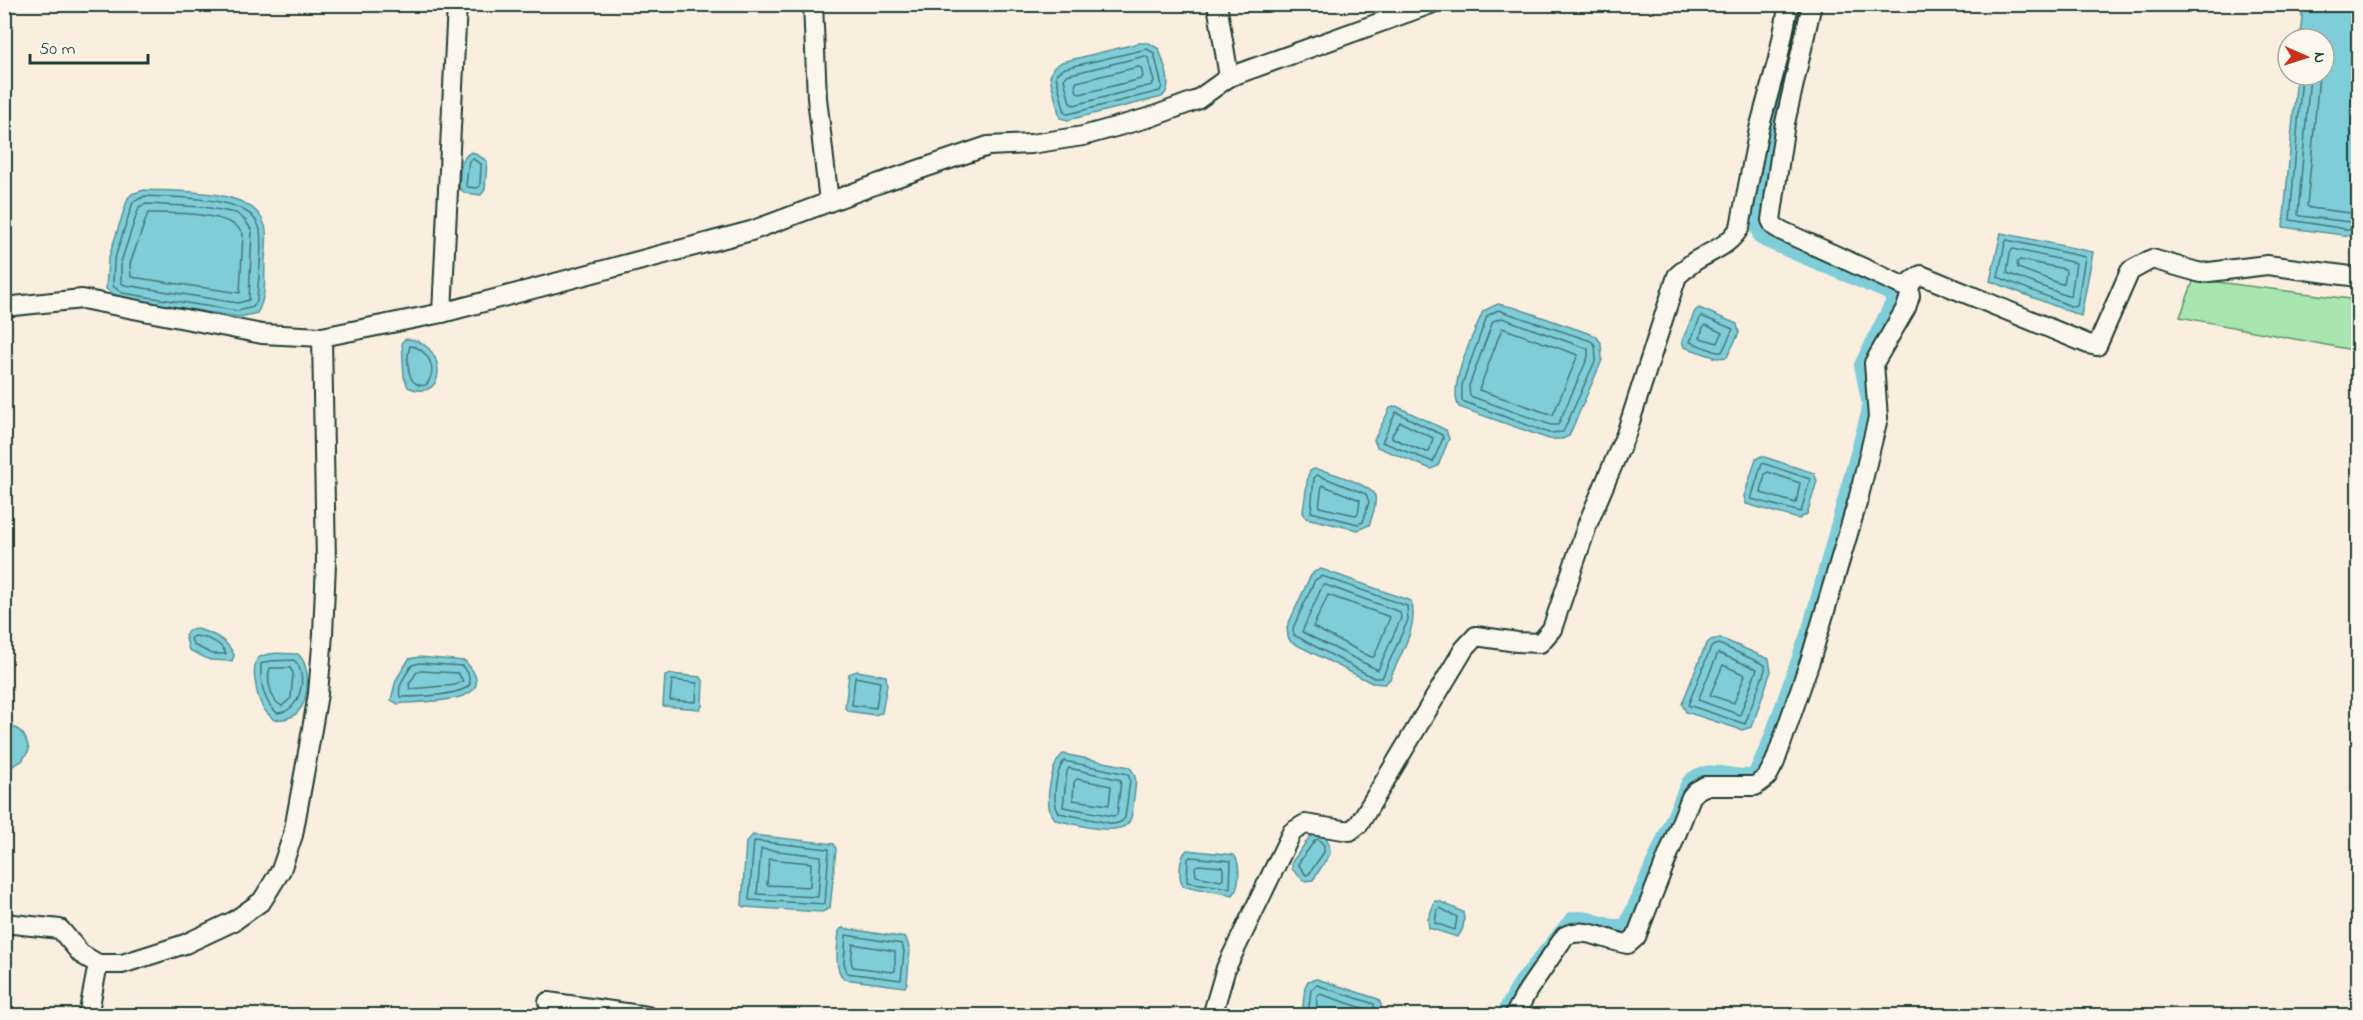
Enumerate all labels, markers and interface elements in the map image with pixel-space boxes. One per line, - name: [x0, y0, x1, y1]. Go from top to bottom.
- scale bar: [30, 27, 148, 65]
- north arrow: [2276, 27, 2336, 87]
- text: 50 m: [39, 37, 76, 63]
- text: N: [2307, 52, 2331, 64]

